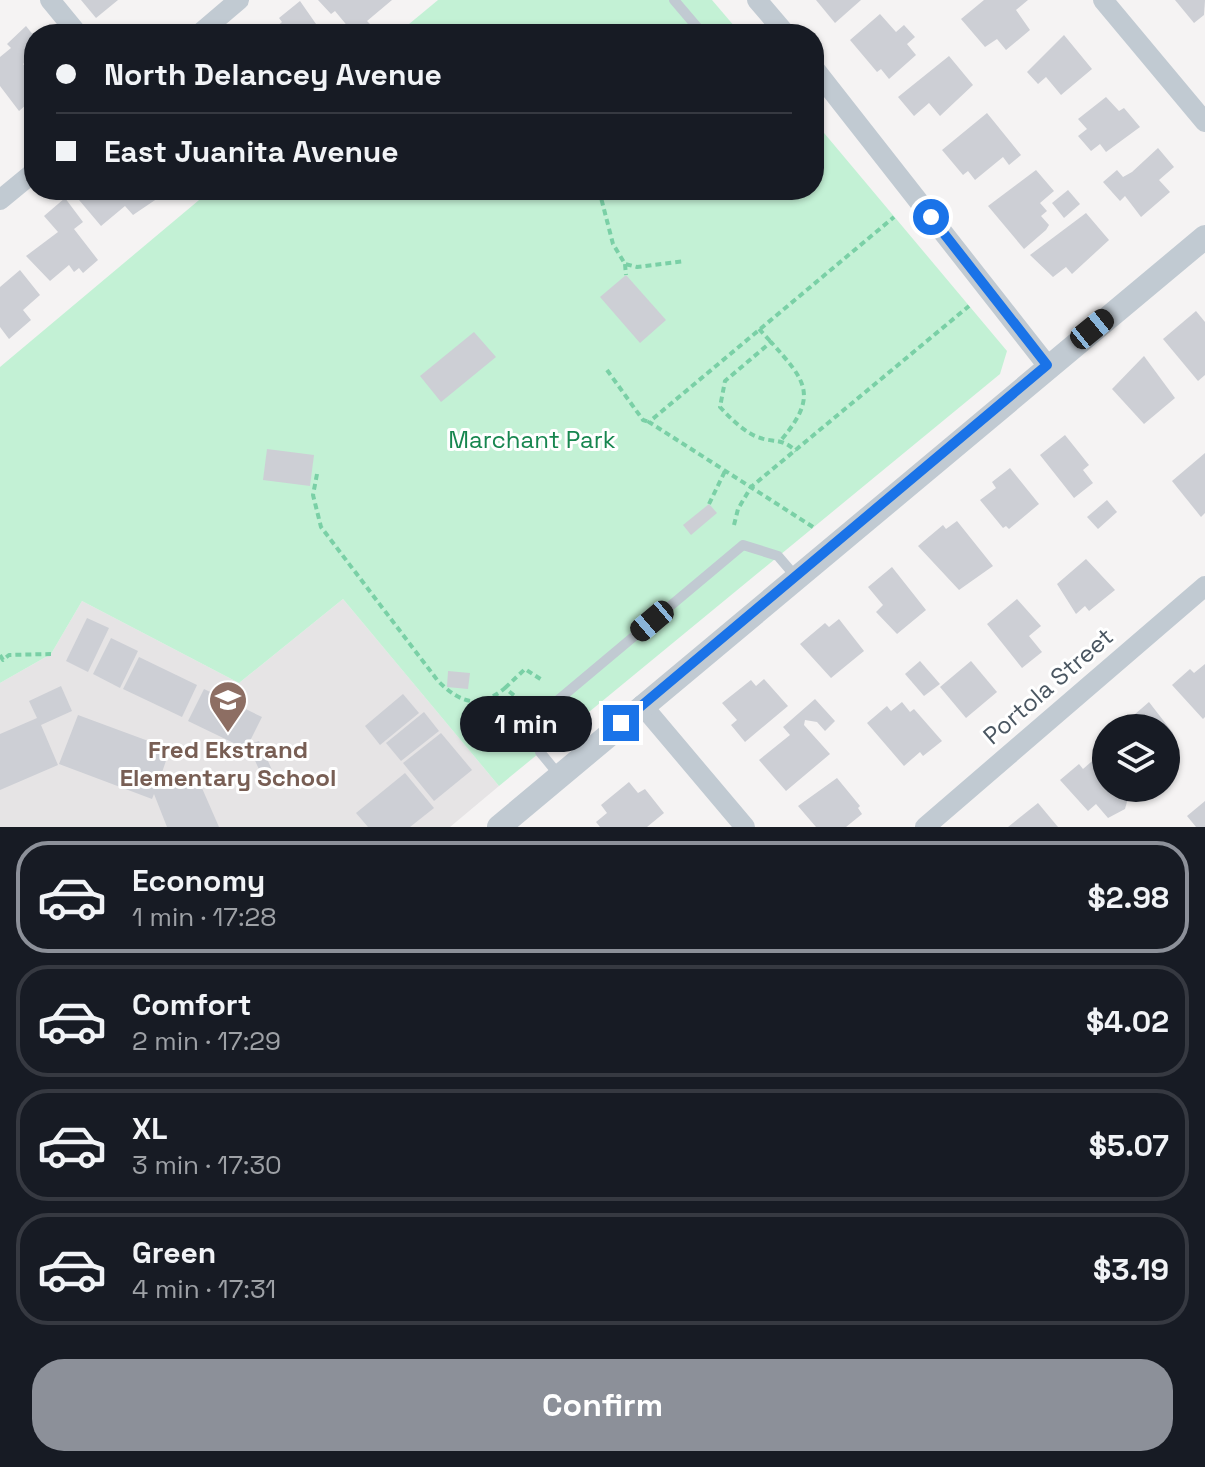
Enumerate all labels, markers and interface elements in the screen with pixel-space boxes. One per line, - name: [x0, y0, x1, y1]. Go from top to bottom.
- text: North Delancey Avenue: [104, 55, 442, 94]
- text: East Juanita Avenue: [104, 132, 398, 171]
- route start: [913, 199, 949, 235]
- car: [1066, 305, 1118, 353]
- park label: Marchant Park: [448, 424, 616, 455]
- car: [626, 596, 678, 646]
- street label: Portola Street: [976, 621, 1120, 751]
- school or university icon: Fred Ekstrand Elementary School: [207, 679, 249, 734]
- callout: 1 min: [461, 695, 593, 751]
- route end: [603, 705, 639, 741]
- text: 1 min: [494, 707, 558, 741]
- map controls: [1092, 714, 1180, 802]
- button: layers: [1092, 714, 1180, 802]
- place label: Fred Ekstrand Elementary School: [120, 734, 336, 793]
- icon: car: [36, 861, 108, 933]
- text: Economy: [132, 861, 265, 900]
- text: $2.98: [1088, 878, 1169, 917]
- text: 1 min · 17:28: [132, 900, 276, 934]
- icon: car: [36, 985, 108, 1057]
- text: Comfort: [132, 985, 251, 1024]
- text: $4.02: [1086, 1002, 1169, 1041]
- text: 2 min · 17:29: [132, 1024, 281, 1058]
- icon: car: [36, 1109, 108, 1181]
- text: XL: [132, 1109, 168, 1148]
- text: $5.07: [1089, 1126, 1169, 1165]
- text: 3 min · 17:30: [132, 1148, 282, 1182]
- icon: car: [36, 1233, 108, 1305]
- text: Green: [132, 1233, 216, 1272]
- text: $3.19: [1093, 1250, 1169, 1289]
- text: 4 min · 17:31: [132, 1272, 276, 1306]
- button: Confirm: [32, 1359, 1173, 1451]

